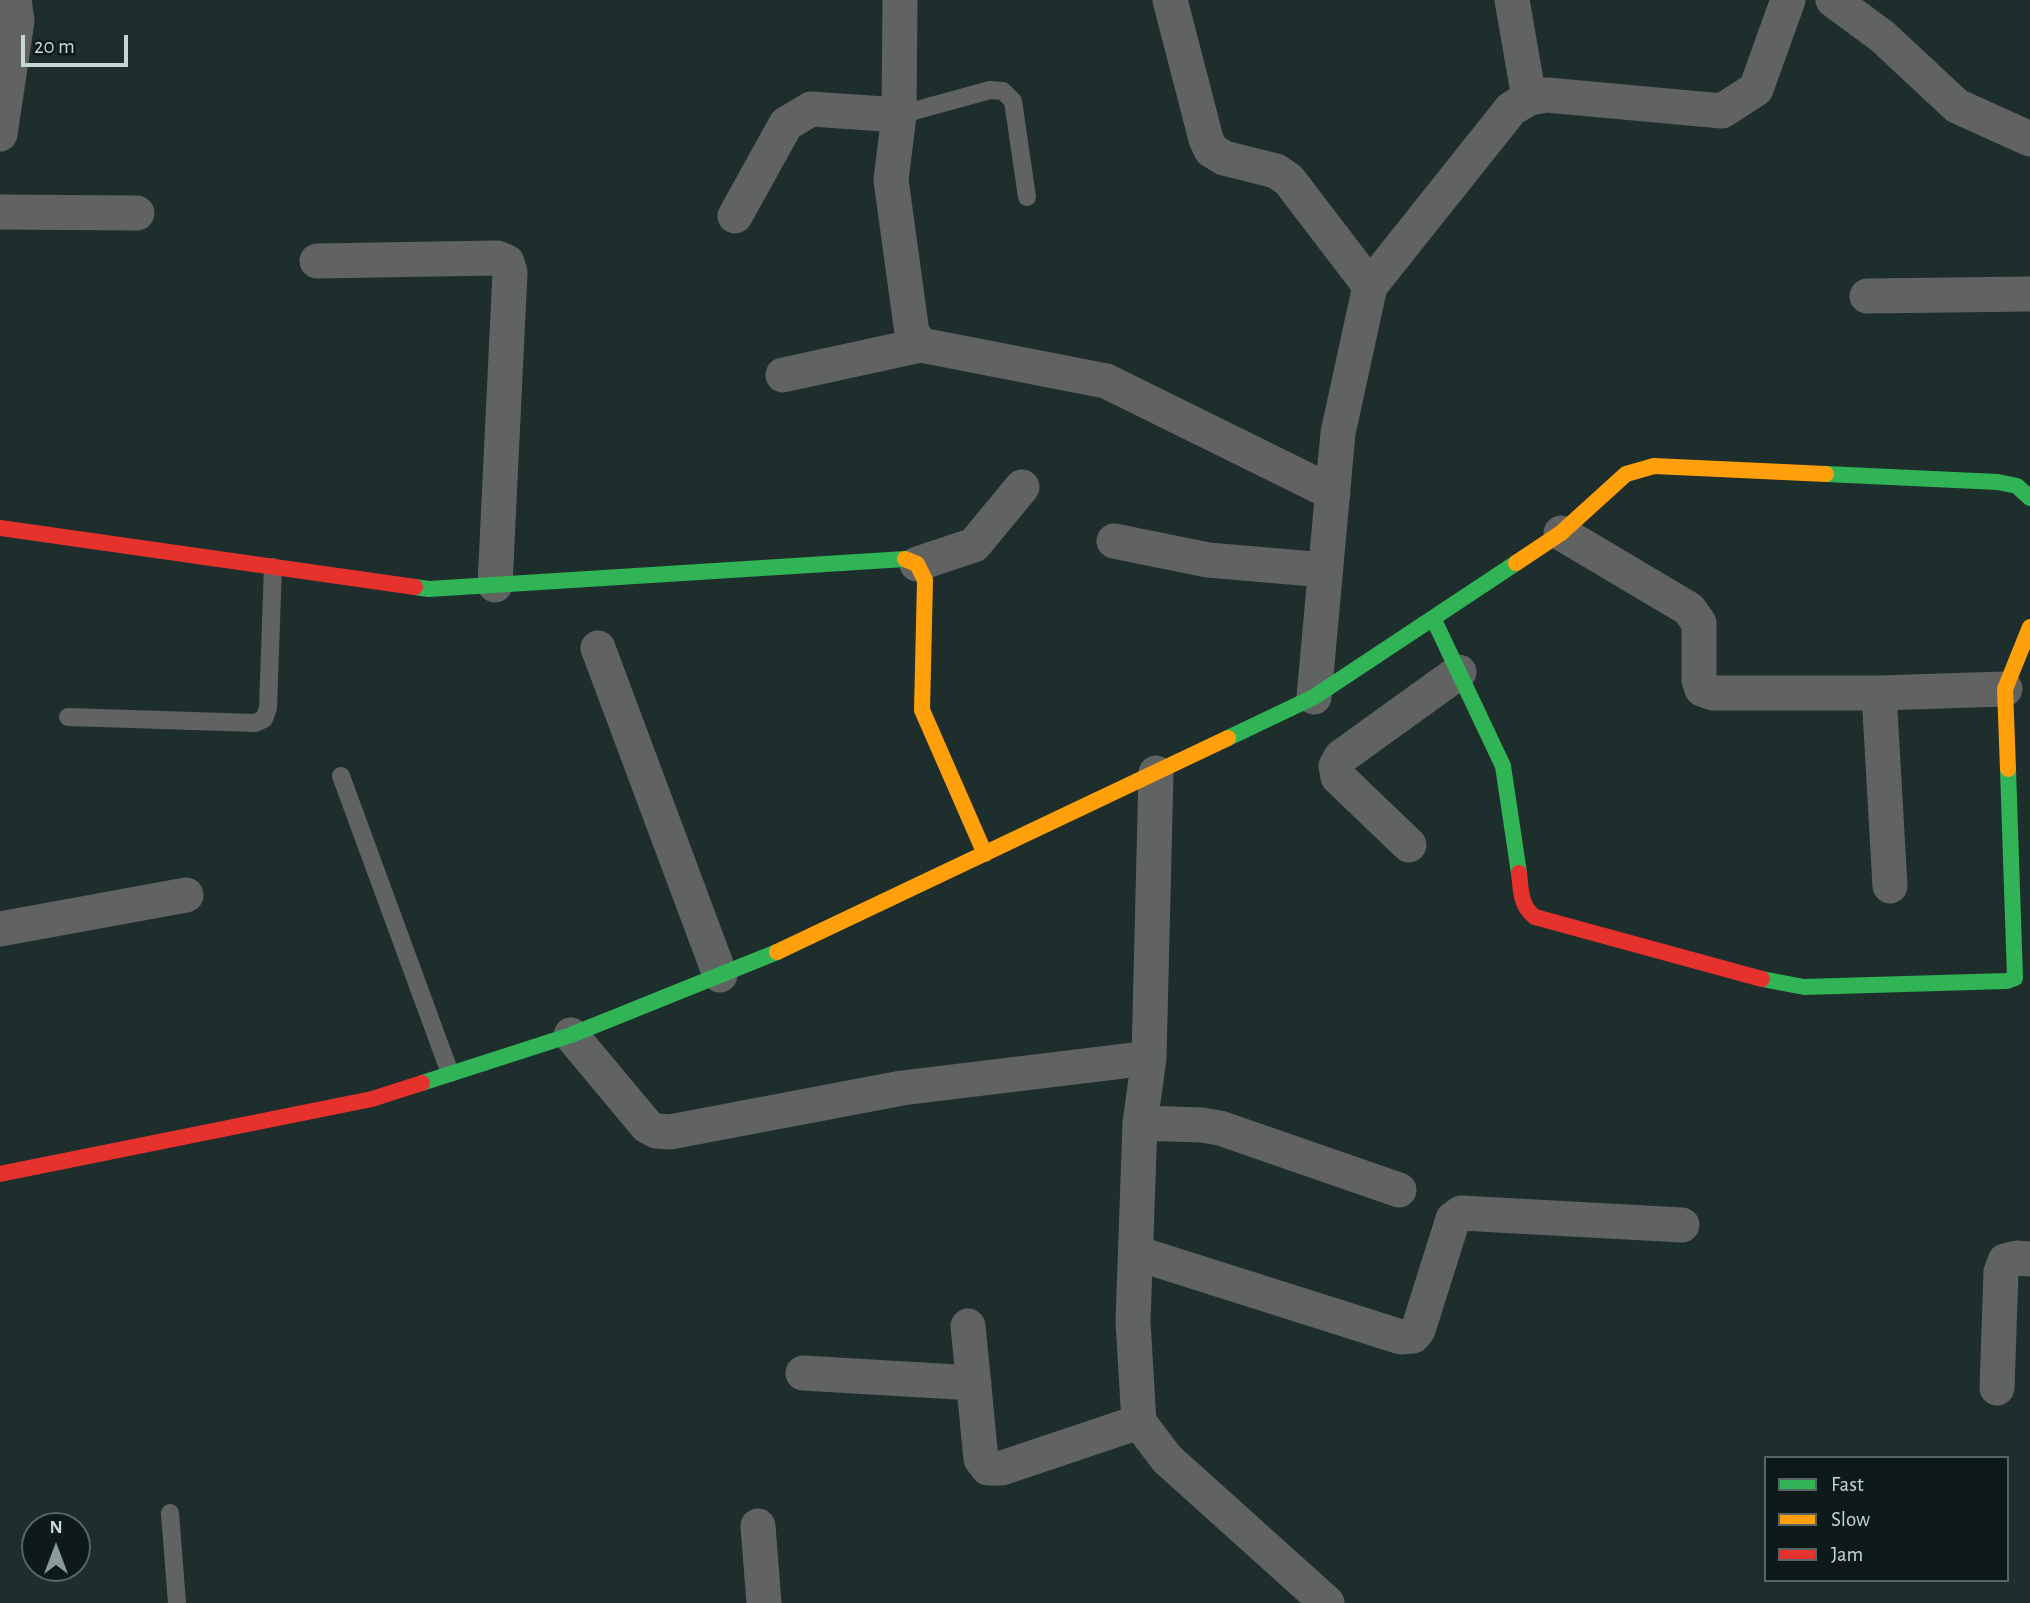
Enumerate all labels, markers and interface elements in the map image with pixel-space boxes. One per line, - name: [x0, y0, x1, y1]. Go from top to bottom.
- scale bar: [24, 21, 131, 65]
- text: 20 m: [34, 36, 75, 57]
- legend: [1764, 1456, 2009, 1582]
- text: Fast: [1831, 1474, 1864, 1495]
- text: Slow: [1831, 1509, 1870, 1530]
- north arrow: [21, 1512, 91, 1582]
- text: N: [49, 1518, 63, 1537]
- text: Jam: [1831, 1544, 1863, 1565]

